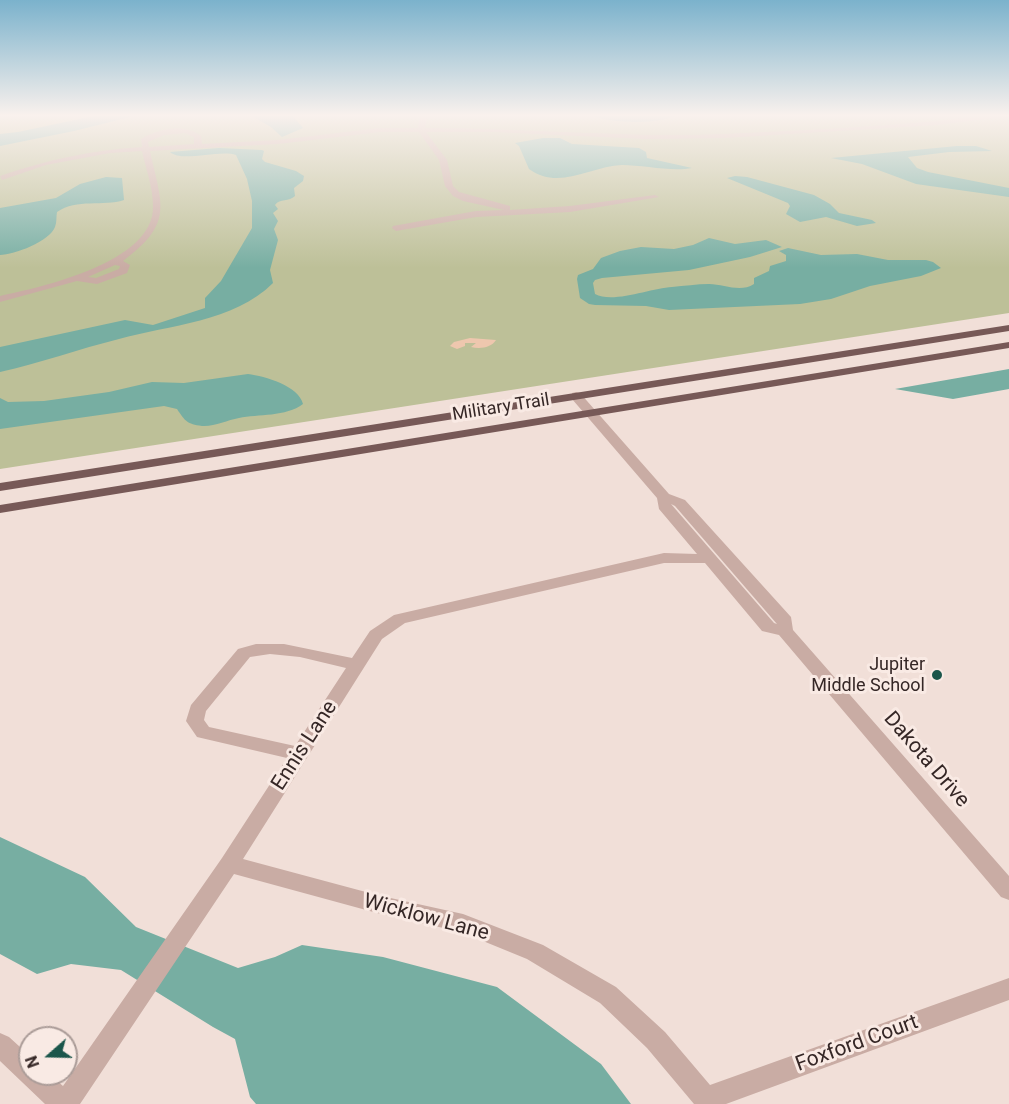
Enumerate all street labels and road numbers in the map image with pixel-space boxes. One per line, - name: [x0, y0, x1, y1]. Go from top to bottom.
- street label: Military Trail: [451, 390, 551, 426]
- street label: Ennis Lane: [267, 696, 343, 796]
- street label: Dakota Drive: [878, 707, 974, 813]
- street label: Wicklow Lane: [360, 889, 492, 947]
- street label: Foxford Court: [792, 1010, 922, 1078]

